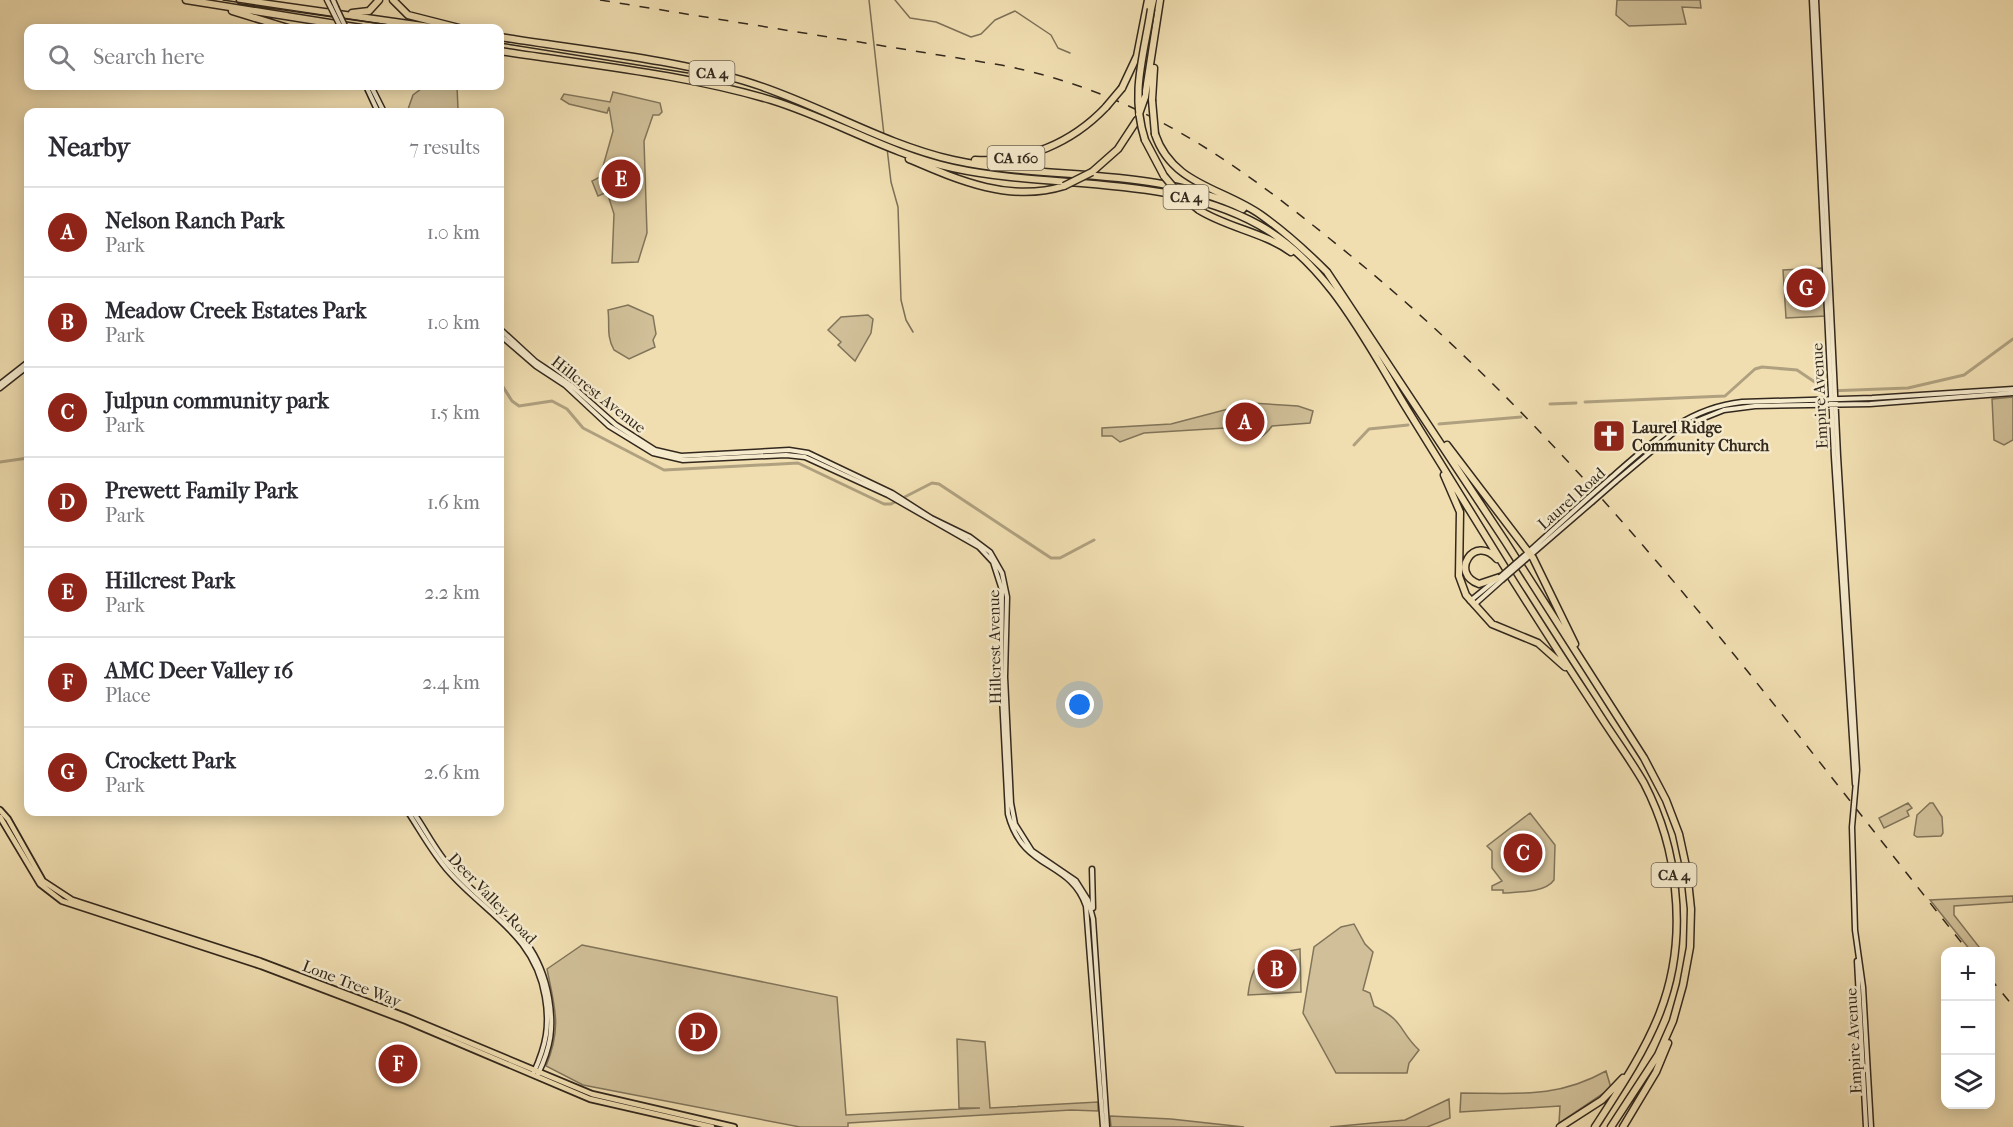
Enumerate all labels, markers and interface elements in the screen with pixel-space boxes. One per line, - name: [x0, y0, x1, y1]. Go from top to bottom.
- search box: [24, 24, 504, 90]
- icon: search: [45, 41, 78, 74]
- text: Search here: [93, 44, 205, 70]
- road number: CA 4: [690, 61, 734, 85]
- text: Nearby: [48, 132, 130, 163]
- text: 7 results: [409, 136, 480, 159]
- road number: CA 160: [988, 146, 1044, 170]
- pin: E: [602, 156, 640, 201]
- road number: CA 4: [1164, 185, 1208, 209]
- text: Nelson Ranch Park: [105, 208, 284, 234]
- text: A: [61, 221, 74, 244]
- text: 1.0 km: [427, 221, 480, 244]
- text: Park: [105, 234, 145, 257]
- pin: G: [1786, 266, 1826, 310]
- text: Meadow Creek Estates Park: [105, 298, 366, 324]
- text: B: [61, 311, 74, 334]
- text: 1.0 km: [427, 311, 480, 334]
- text: Park: [105, 324, 145, 347]
- street label: Empire Avenue: [1807, 342, 1832, 449]
- street label: Hillcrest Avenue: [548, 352, 650, 437]
- text: Julpun community park: [105, 388, 329, 414]
- pin: A: [1226, 400, 1264, 444]
- text: C: [61, 401, 74, 424]
- text: 1.5 km: [430, 401, 480, 424]
- text: Park: [105, 414, 145, 437]
- church icon: Laurel Ridge Community Church: [1591, 418, 1627, 454]
- place label: Laurel Ridge Community Church: [1632, 418, 1770, 456]
- street label: Laurel Road: [1534, 463, 1609, 534]
- text: Prewett Family Park: [105, 478, 298, 504]
- text: D: [60, 491, 75, 514]
- text: 1.6 km: [427, 491, 480, 514]
- text: Park: [105, 504, 145, 527]
- text: Hillcrest Park: [105, 568, 235, 594]
- text: E: [61, 581, 74, 604]
- text: 2.2 km: [424, 581, 480, 604]
- street label: Hillcrest Avenue: [984, 589, 1005, 704]
- text: Park: [105, 594, 145, 617]
- text: AMC Deer Valley 16: [105, 658, 293, 684]
- text: F: [62, 671, 73, 694]
- text: 2.4 km: [422, 671, 480, 694]
- text: Place: [105, 684, 151, 707]
- your location: [1065, 690, 1094, 719]
- text: Crockett Park: [105, 748, 236, 774]
- text: G: [60, 761, 75, 784]
- text: 2.6 km: [424, 761, 480, 784]
- text: Park: [105, 774, 145, 797]
- pin: C: [1504, 830, 1543, 876]
- street label: Deer Valley Road: [444, 849, 541, 948]
- road number: CA 4: [1652, 863, 1696, 887]
- pin: B: [1258, 946, 1296, 992]
- map controls: [1941, 947, 1995, 1109]
- button: +: [1941, 947, 1995, 1001]
- street label: Lone Tree Way: [300, 956, 404, 1011]
- street label: Empire Avenue: [1841, 987, 1866, 1094]
- button: −: [1941, 1001, 1995, 1055]
- pin: D: [678, 1010, 718, 1054]
- pin: F: [378, 1042, 418, 1086]
- button: layers: [1941, 1055, 1995, 1109]

